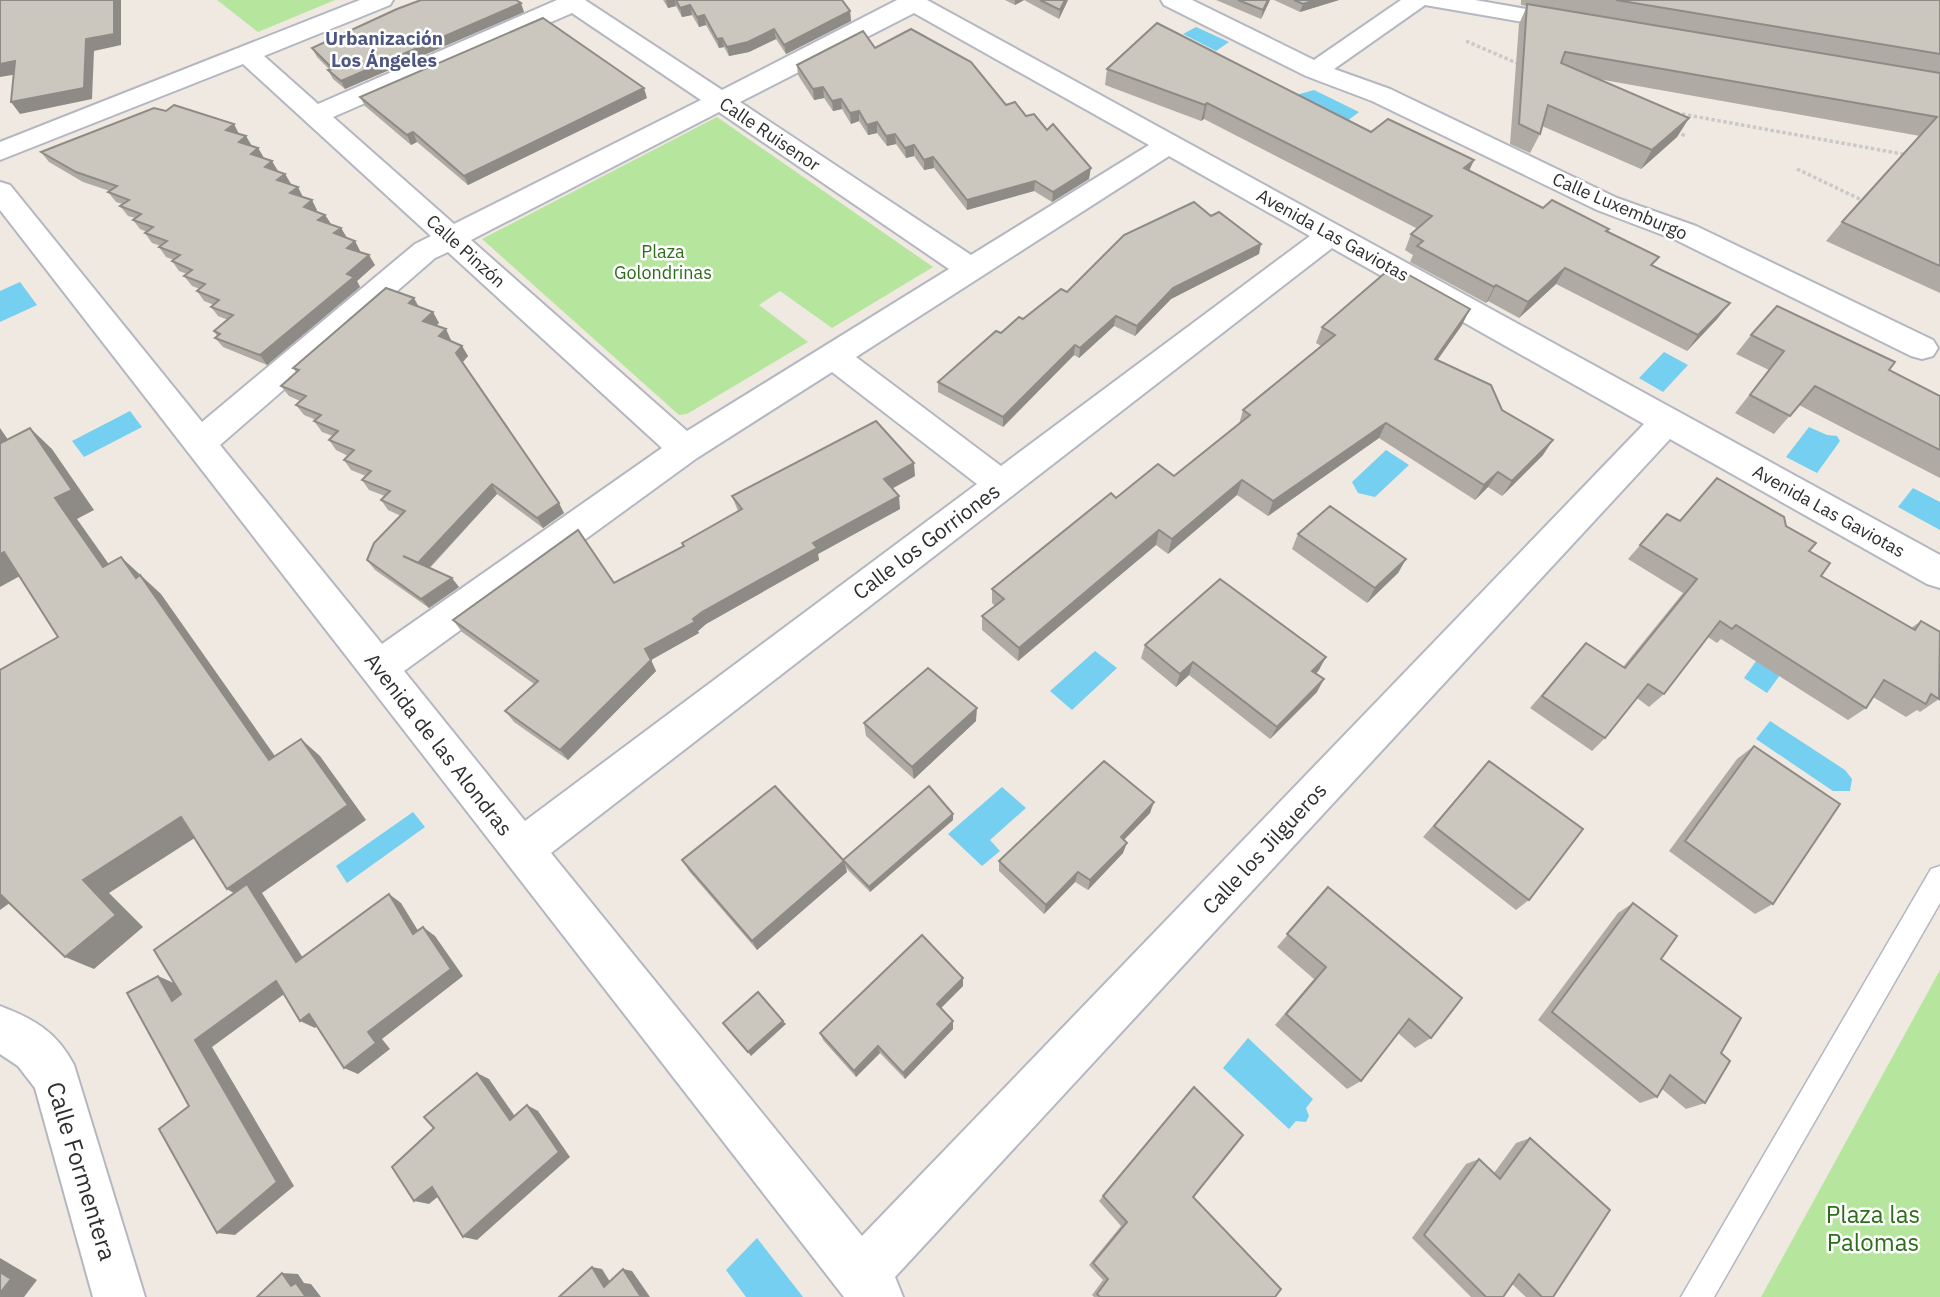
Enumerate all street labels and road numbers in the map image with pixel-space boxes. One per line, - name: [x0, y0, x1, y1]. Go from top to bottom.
- street label: Calle Ruisenor: [715, 92, 825, 176]
- street label: Calle Luxemburgo: [1549, 167, 1691, 245]
- street label: Avenida Las Gaviotas: [1253, 184, 1413, 286]
- street label: Calle Pinzón: [422, 209, 510, 293]
- street label: Avenida Las Gaviotas: [1749, 460, 1909, 562]
- street label: Calle los Gorriones: [847, 477, 1005, 605]
- street label: Avenida de las Alondras: [359, 647, 519, 841]
- street label: Calle los Jilgueros: [1196, 776, 1332, 920]
- street label: Calle Formentera: [40, 1078, 124, 1264]

